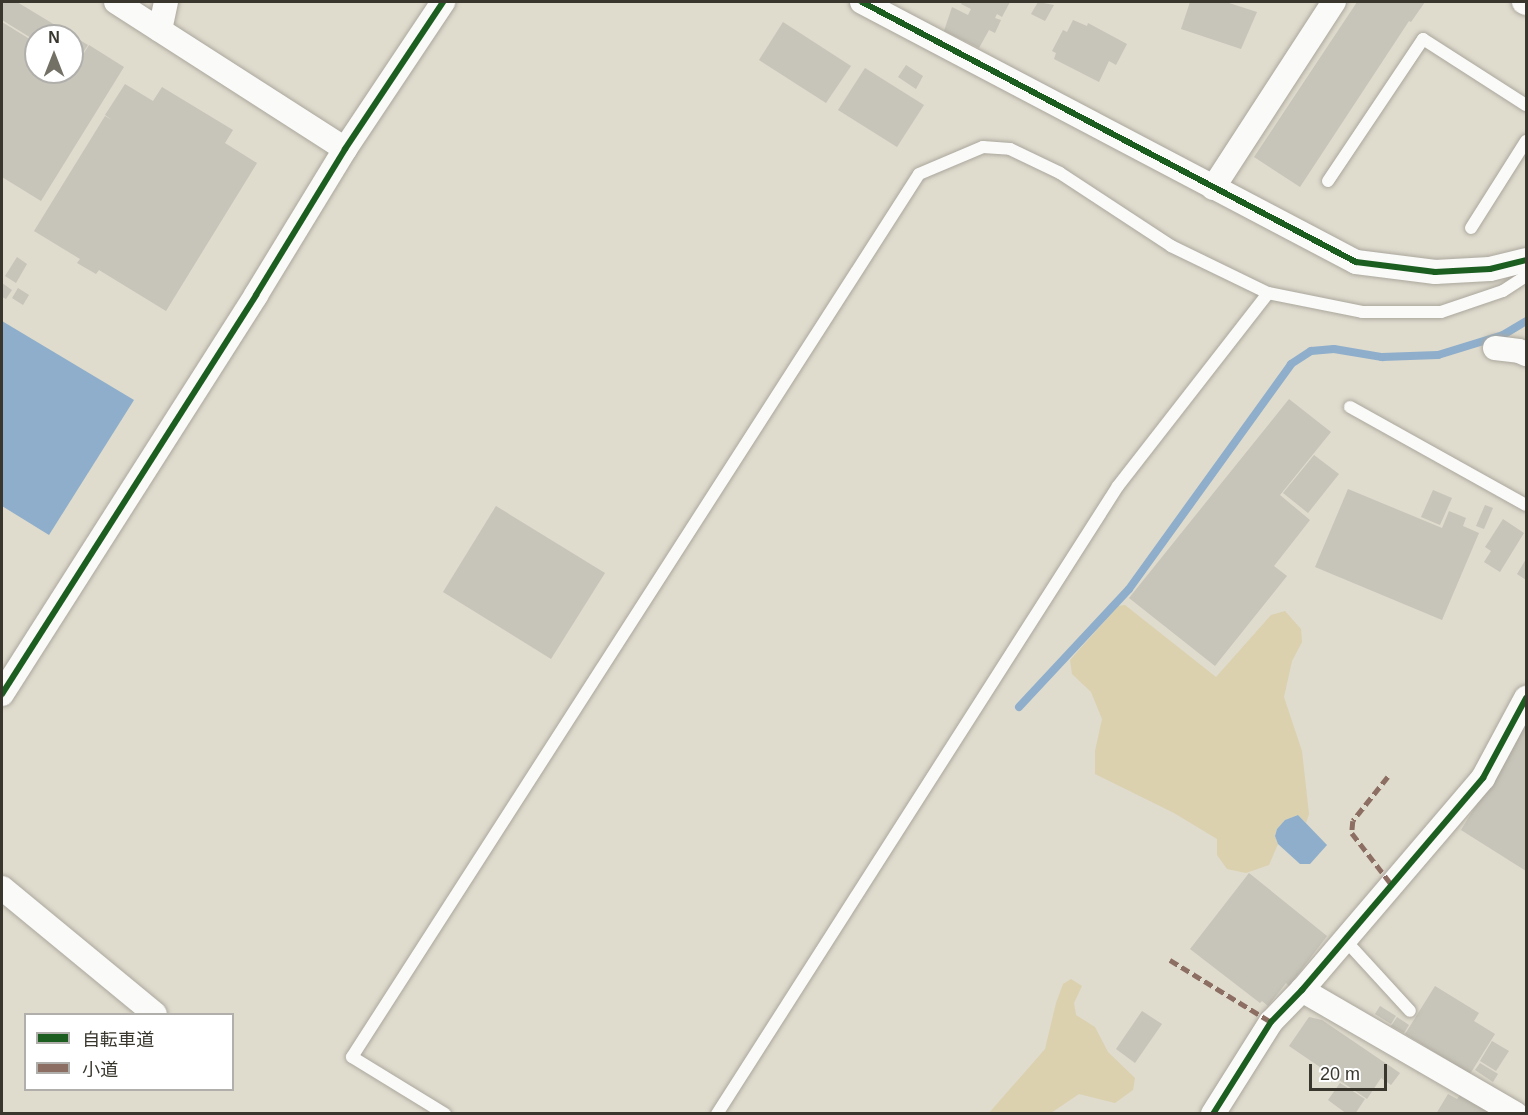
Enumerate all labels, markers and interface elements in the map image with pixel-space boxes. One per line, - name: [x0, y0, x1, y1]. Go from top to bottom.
- north arrow: [24, 24, 84, 84]
- text: N: [48, 29, 60, 46]
- legend: [24, 1013, 234, 1091]
- text: 自転車道: [82, 1030, 154, 1050]
- scale bar: [1312, 1052, 1390, 1090]
- text: 小道: [82, 1060, 118, 1080]
- text: 20 m: [1320, 1064, 1360, 1084]

